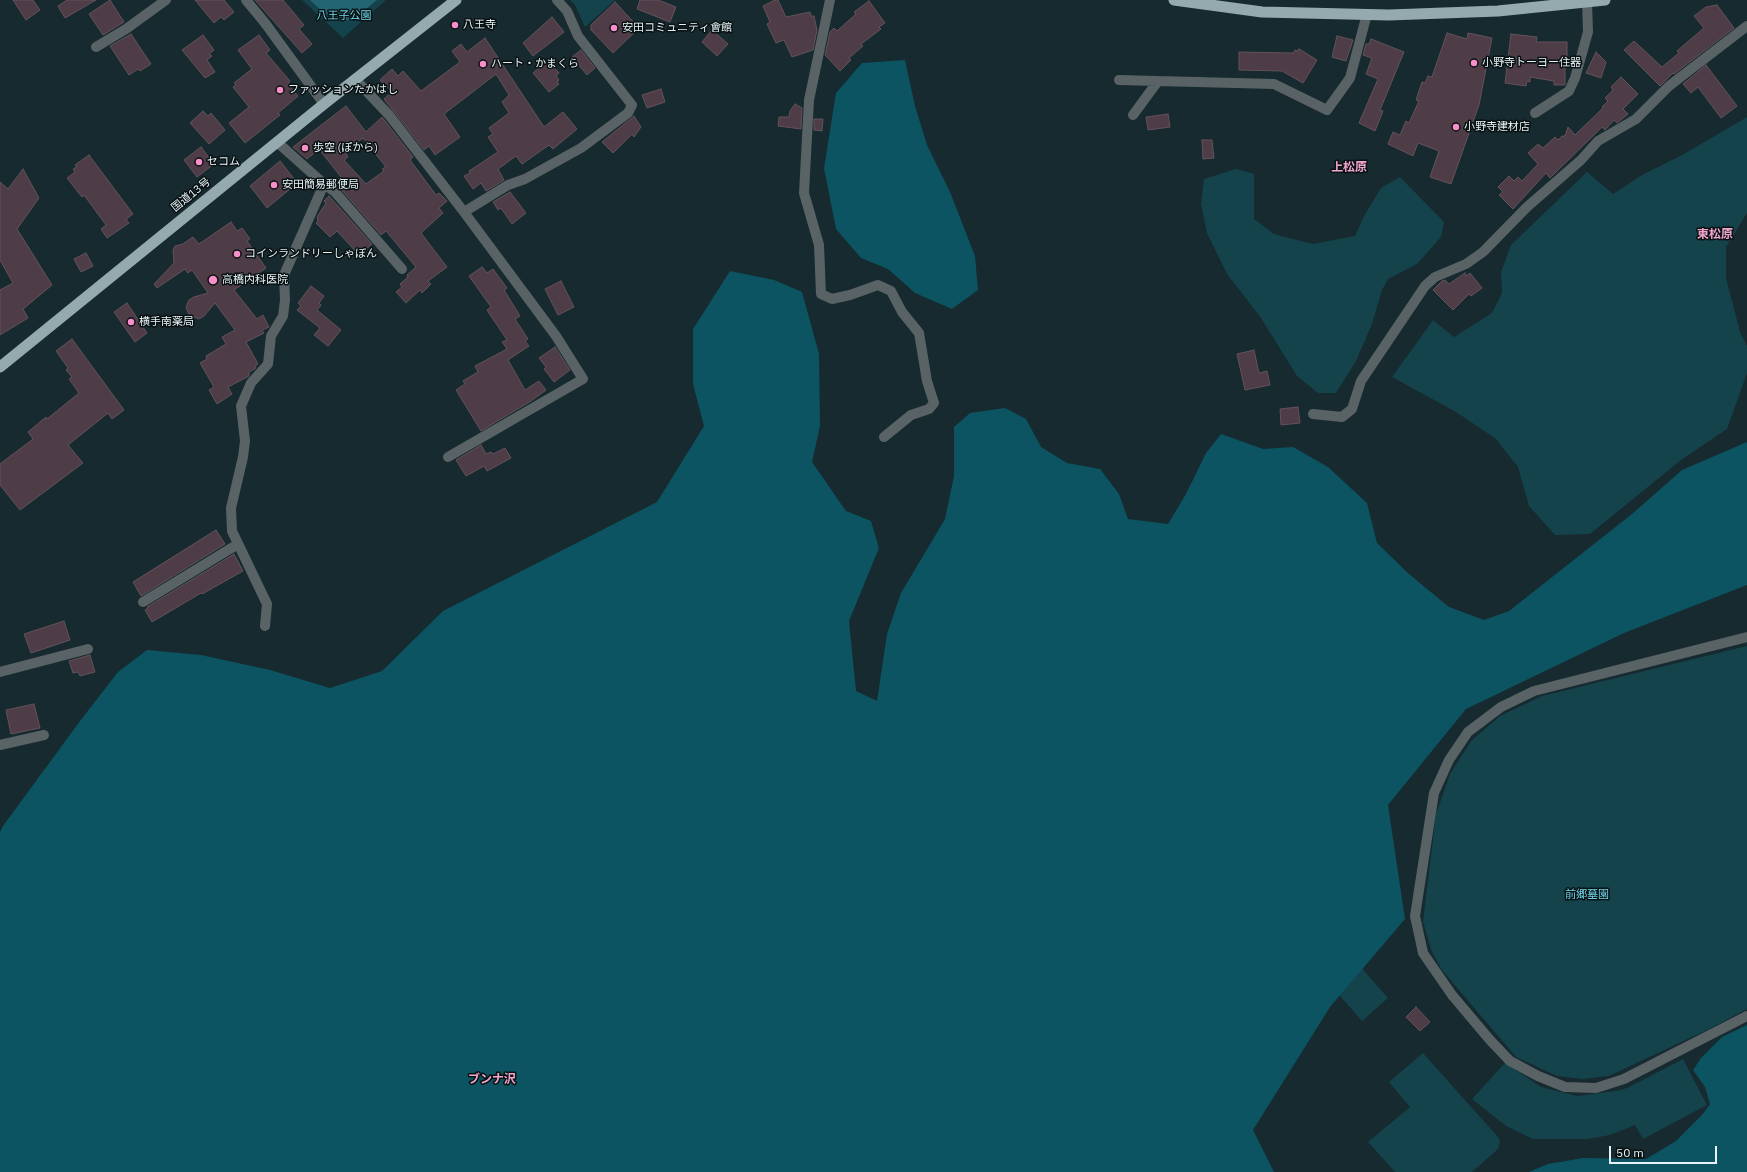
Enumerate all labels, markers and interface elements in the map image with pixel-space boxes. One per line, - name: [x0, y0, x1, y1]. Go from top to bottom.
- park label: 八王子公園: [317, 9, 371, 23]
- place label: 八王寺: [463, 18, 496, 32]
- marker: 八王寺: [450, 20, 460, 30]
- place label: 安田コミュニティ會館: [622, 21, 732, 35]
- marker: 安田コミュニティ會館: [609, 23, 619, 33]
- place label: 小野寺トーヨー住器: [1482, 56, 1581, 70]
- place label: ハート・かまくら: [491, 57, 579, 71]
- marker: 小野寺トーヨー住器: [1469, 58, 1479, 68]
- marker: ハート・かまくら: [478, 59, 488, 69]
- place label: ファッションたかはし: [288, 83, 398, 97]
- marker: ファッションたかはし: [275, 85, 285, 95]
- place label: 小野寺建材店: [1464, 120, 1530, 134]
- marker: 小野寺建材店: [1451, 122, 1461, 132]
- place label: 歩空 (ぽから): [313, 141, 378, 155]
- marker: 歩空 (ぽから): [300, 143, 310, 153]
- place label: セコム: [207, 155, 240, 169]
- marker: セコム: [194, 157, 204, 167]
- district label: 上松原: [1331, 161, 1367, 175]
- street label: 国道13号: [169, 175, 213, 215]
- place label: 安田簡易郵便局: [282, 178, 359, 192]
- marker: 安田簡易郵便局: [269, 180, 279, 190]
- district label: 東松原: [1697, 228, 1733, 242]
- place label: コインランドリーしゃぼん: [245, 247, 377, 261]
- marker: コインランドリーしゃぼん: [232, 249, 242, 259]
- place label: 高橋内科医院: [222, 273, 288, 287]
- marker: 高橋内科医院: [207, 274, 219, 286]
- place label: 横手南薬局: [139, 315, 194, 329]
- marker: 横手南薬局: [126, 317, 136, 327]
- park label: 前郷墓園: [1565, 888, 1609, 902]
- district label: ブンナ沢: [468, 1073, 516, 1087]
- scale bar: [1611, 1138, 1719, 1164]
- text: 50 m: [1616, 1145, 1644, 1160]

